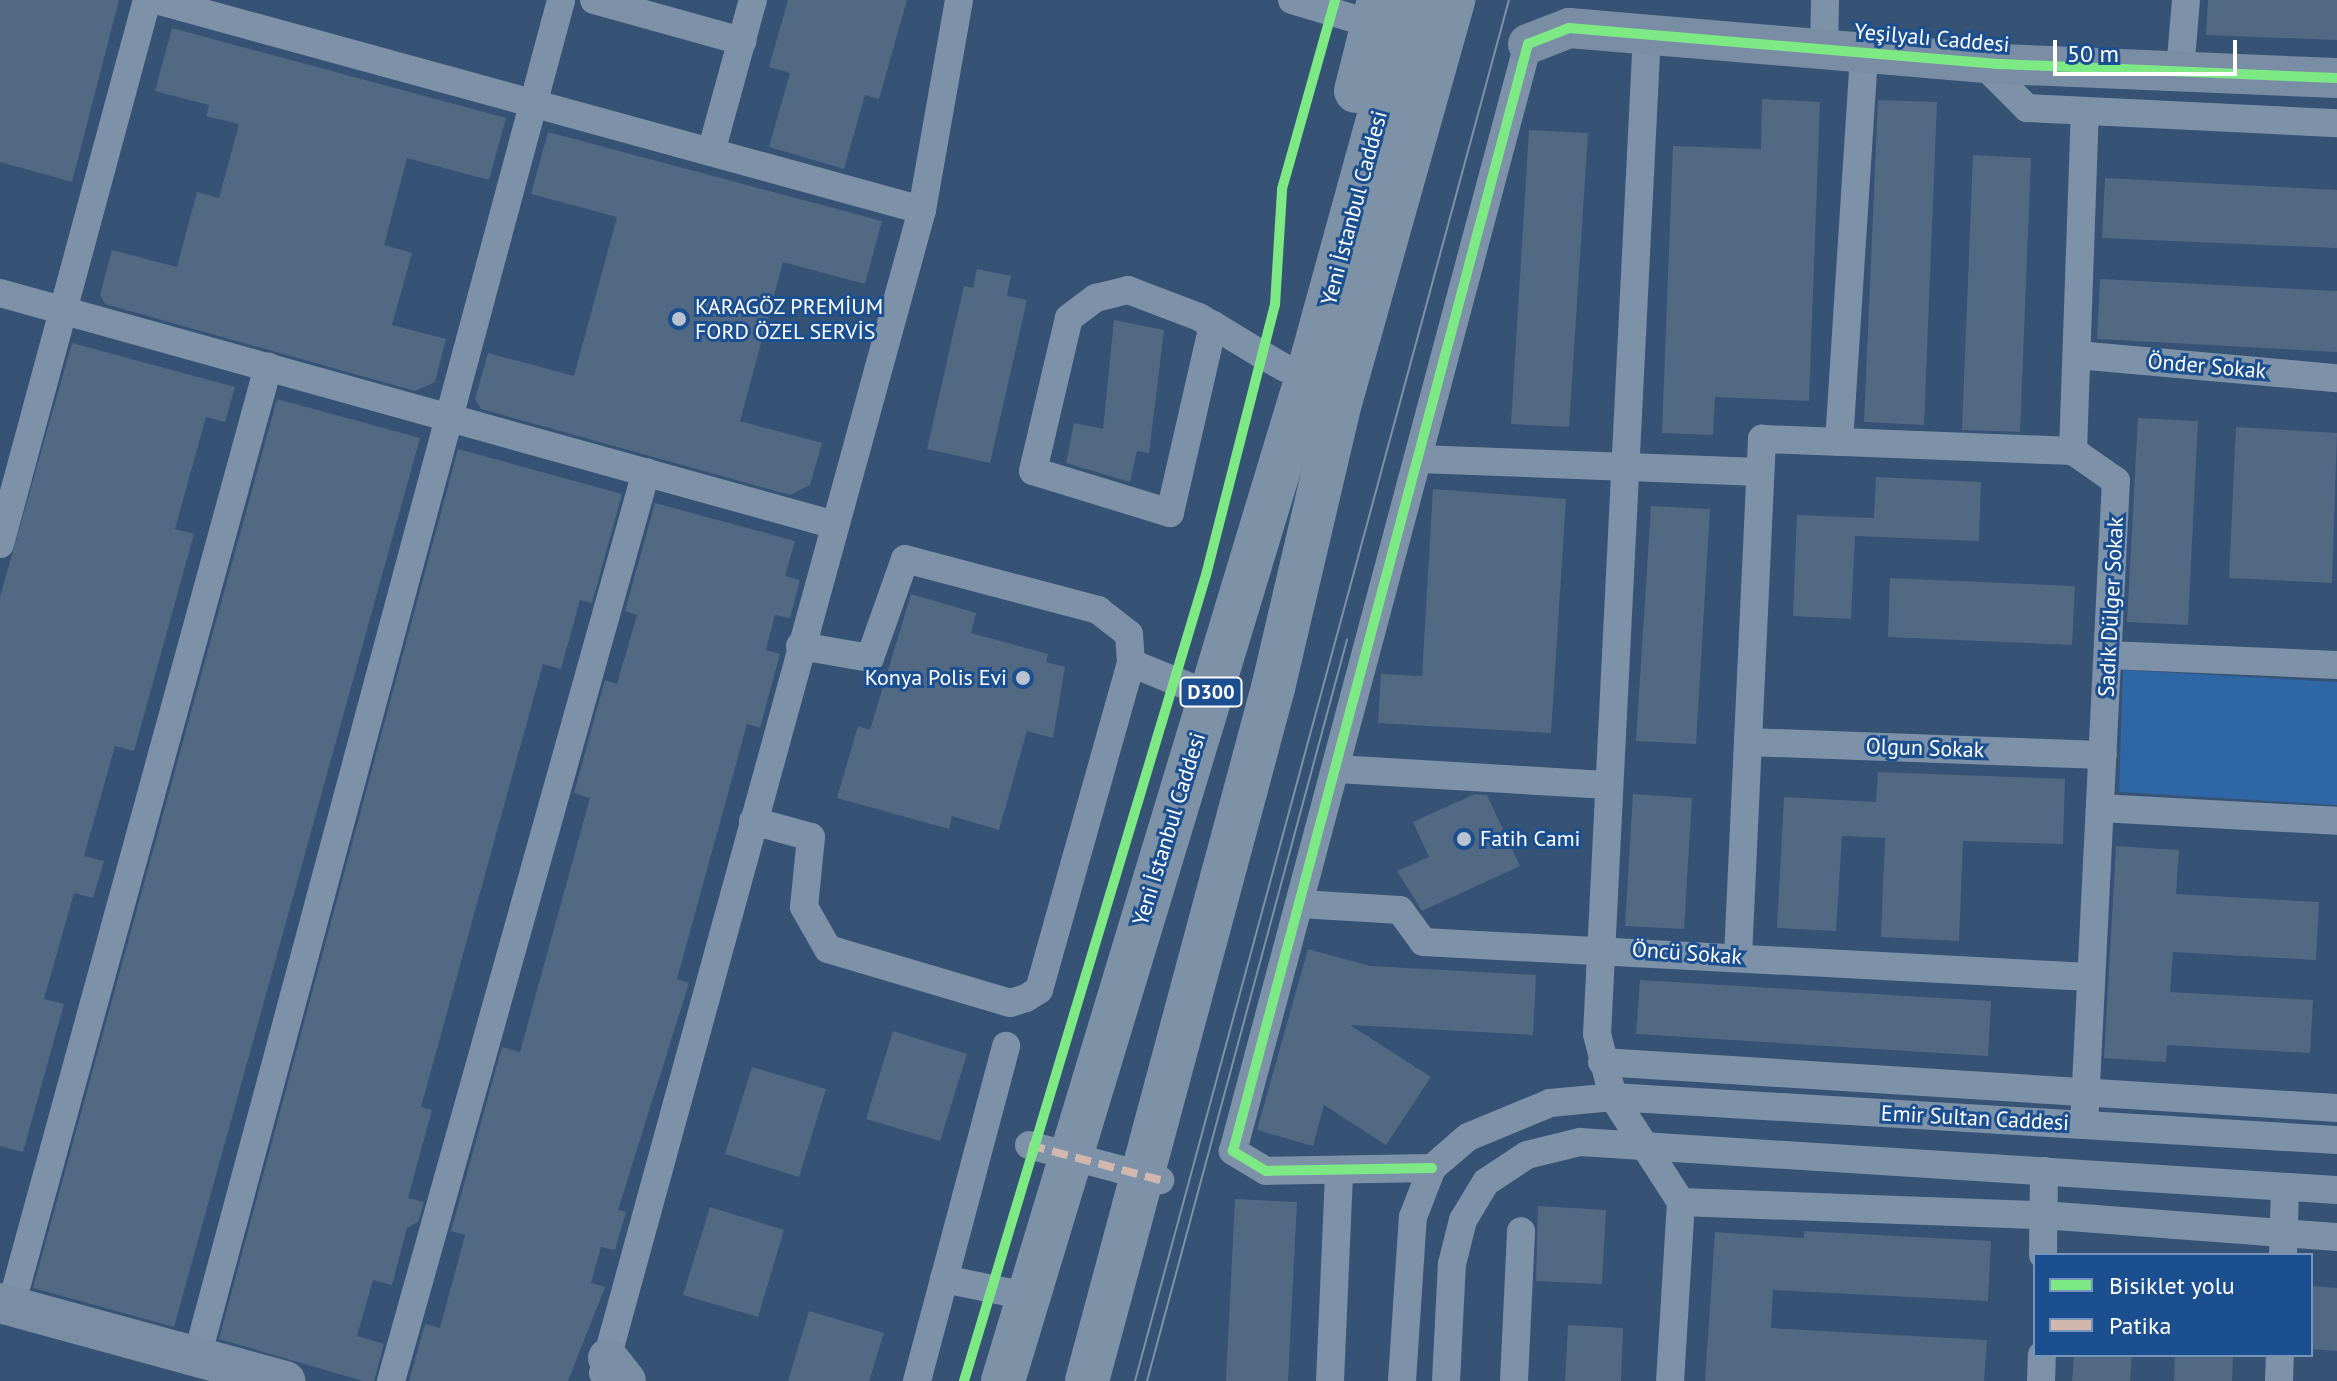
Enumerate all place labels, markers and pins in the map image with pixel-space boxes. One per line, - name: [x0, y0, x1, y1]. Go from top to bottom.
- place label: KARAGÖZ PREMİUM FORD ÖZEL SERVİS: [695, 293, 884, 344]
- marker: KARAGÖZ PREMİUM FORD ÖZEL SERVİS: [670, 310, 688, 328]
- place label: Konya Polis Evi: [865, 665, 1007, 691]
- marker: Konya Polis Evi: [1014, 669, 1032, 687]
- place label: Fatih Cami: [1480, 826, 1580, 852]
- marker: Fatih Cami: [1455, 830, 1473, 848]

